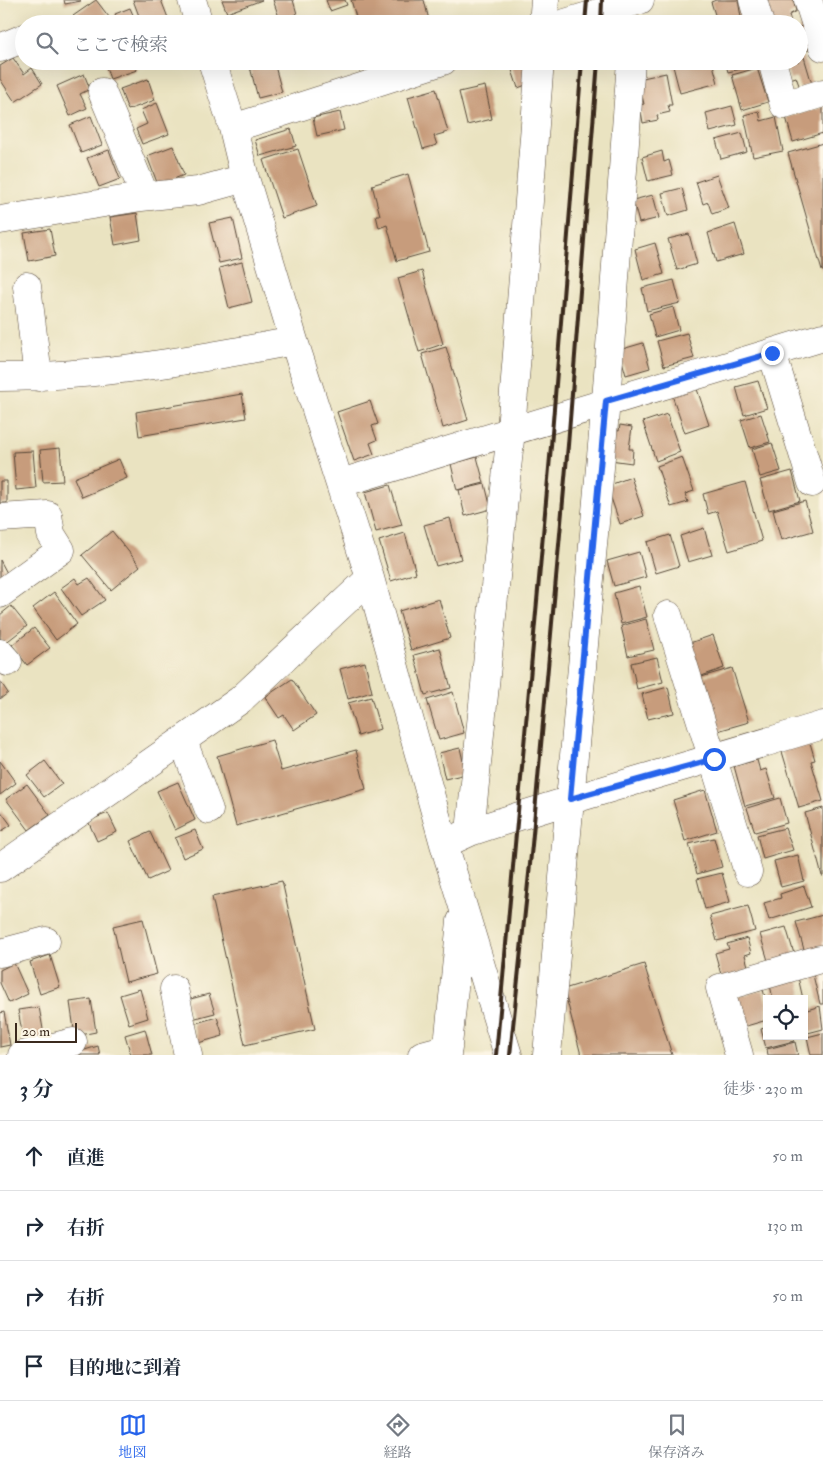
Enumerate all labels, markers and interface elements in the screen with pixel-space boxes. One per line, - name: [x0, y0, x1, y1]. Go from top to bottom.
- search box: [15, 15, 808, 70]
- icon: search: [33, 29, 61, 57]
- text: ここで検索: [73, 33, 168, 57]
- route end: [761, 342, 784, 365]
- route start: [703, 748, 726, 771]
- map controls: [763, 995, 808, 1040]
- button: locate: [763, 995, 808, 1040]
- scale bar: [15, 1020, 78, 1043]
- text: 20 m: [22, 1023, 50, 1040]
- text: 3 分: [20, 1076, 53, 1103]
- text: 徒歩 · 230 m: [723, 1079, 803, 1099]
- icon: ahead: [20, 1142, 48, 1170]
- text: 直進: [67, 1146, 105, 1170]
- text: 50 m: [772, 1146, 803, 1166]
- icon: right: [20, 1212, 48, 1240]
- text: 右折: [67, 1216, 105, 1240]
- text: 130 m: [767, 1216, 803, 1236]
- icon: right: [20, 1282, 48, 1310]
- text: 右折: [67, 1286, 105, 1310]
- text: 50 m: [772, 1286, 803, 1306]
- icon: arrive: [20, 1352, 48, 1380]
- text: 目的地に到着: [67, 1356, 181, 1380]
- tab: 地図: [119, 1411, 147, 1461]
- tab: 経路: [384, 1411, 412, 1461]
- tab: 保存済み: [649, 1411, 705, 1461]

